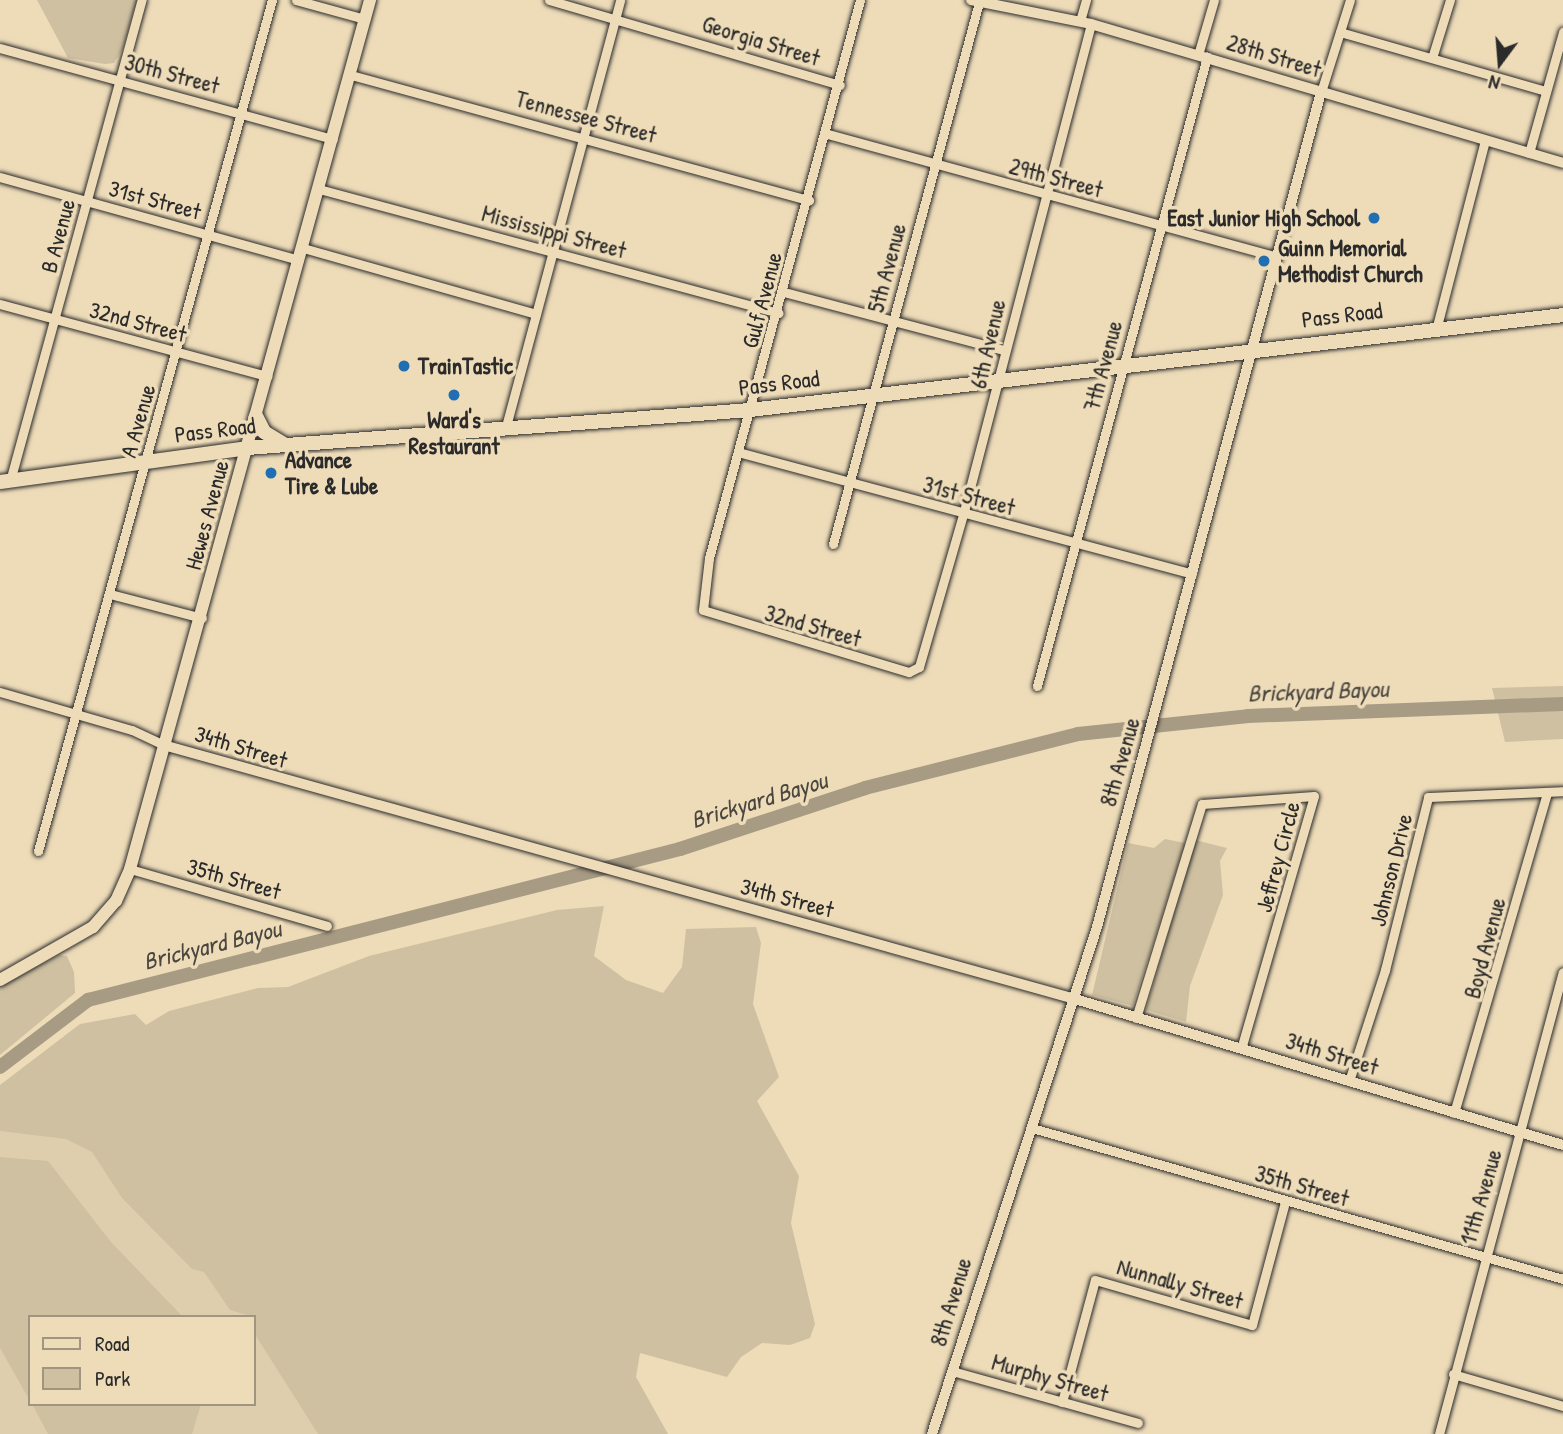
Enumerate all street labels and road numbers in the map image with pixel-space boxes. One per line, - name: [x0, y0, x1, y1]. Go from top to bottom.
- street label: Georgia Street: [699, 10, 823, 72]
- street label: 28th Street: [1224, 29, 1324, 83]
- street label: 30th Street: [122, 48, 222, 100]
- street label: Tennessee Street: [513, 85, 659, 149]
- street label: 29th Street: [1006, 152, 1106, 204]
- street label: 31st Street: [106, 174, 204, 226]
- street label: B Avenue: [35, 196, 81, 276]
- street label: Mississippi Street: [479, 199, 629, 265]
- street label: 5th Avenue: [862, 221, 912, 315]
- street label: Gulf Avenue: [736, 249, 788, 351]
- street label: 32nd Street: [86, 296, 190, 348]
- street label: Pass Road: [1300, 296, 1384, 334]
- street label: 6th Avenue: [964, 297, 1012, 391]
- street label: 7th Avenue: [1078, 318, 1128, 414]
- street label: Pass Road: [737, 364, 821, 402]
- street label: A Avenue: [114, 381, 162, 461]
- street label: Pass Road: [173, 411, 257, 449]
- street label: Hewes Avenue: [179, 457, 235, 573]
- street label: 31st Street: [920, 470, 1018, 522]
- street label: 32nd Street: [761, 599, 865, 653]
- street label: 8th Avenue: [1094, 714, 1146, 810]
- street label: 34th Street: [191, 720, 291, 774]
- street label: Jeffrey Circle: [1250, 799, 1306, 915]
- street label: Johnson Drive: [1364, 811, 1418, 929]
- street label: 35th Street: [184, 852, 284, 906]
- street label: 34th Street: [737, 872, 837, 924]
- street label: Boyd Avenue: [1458, 895, 1512, 1001]
- street label: 34th Street: [1282, 1027, 1382, 1081]
- street label: 11th Avenue: [1454, 1146, 1508, 1248]
- street label: 35th Street: [1252, 1159, 1352, 1213]
- street label: Nunnally Street: [1114, 1253, 1246, 1315]
- street label: 8th Avenue: [924, 1254, 978, 1350]
- street label: Murphy Street: [989, 1348, 1111, 1408]

